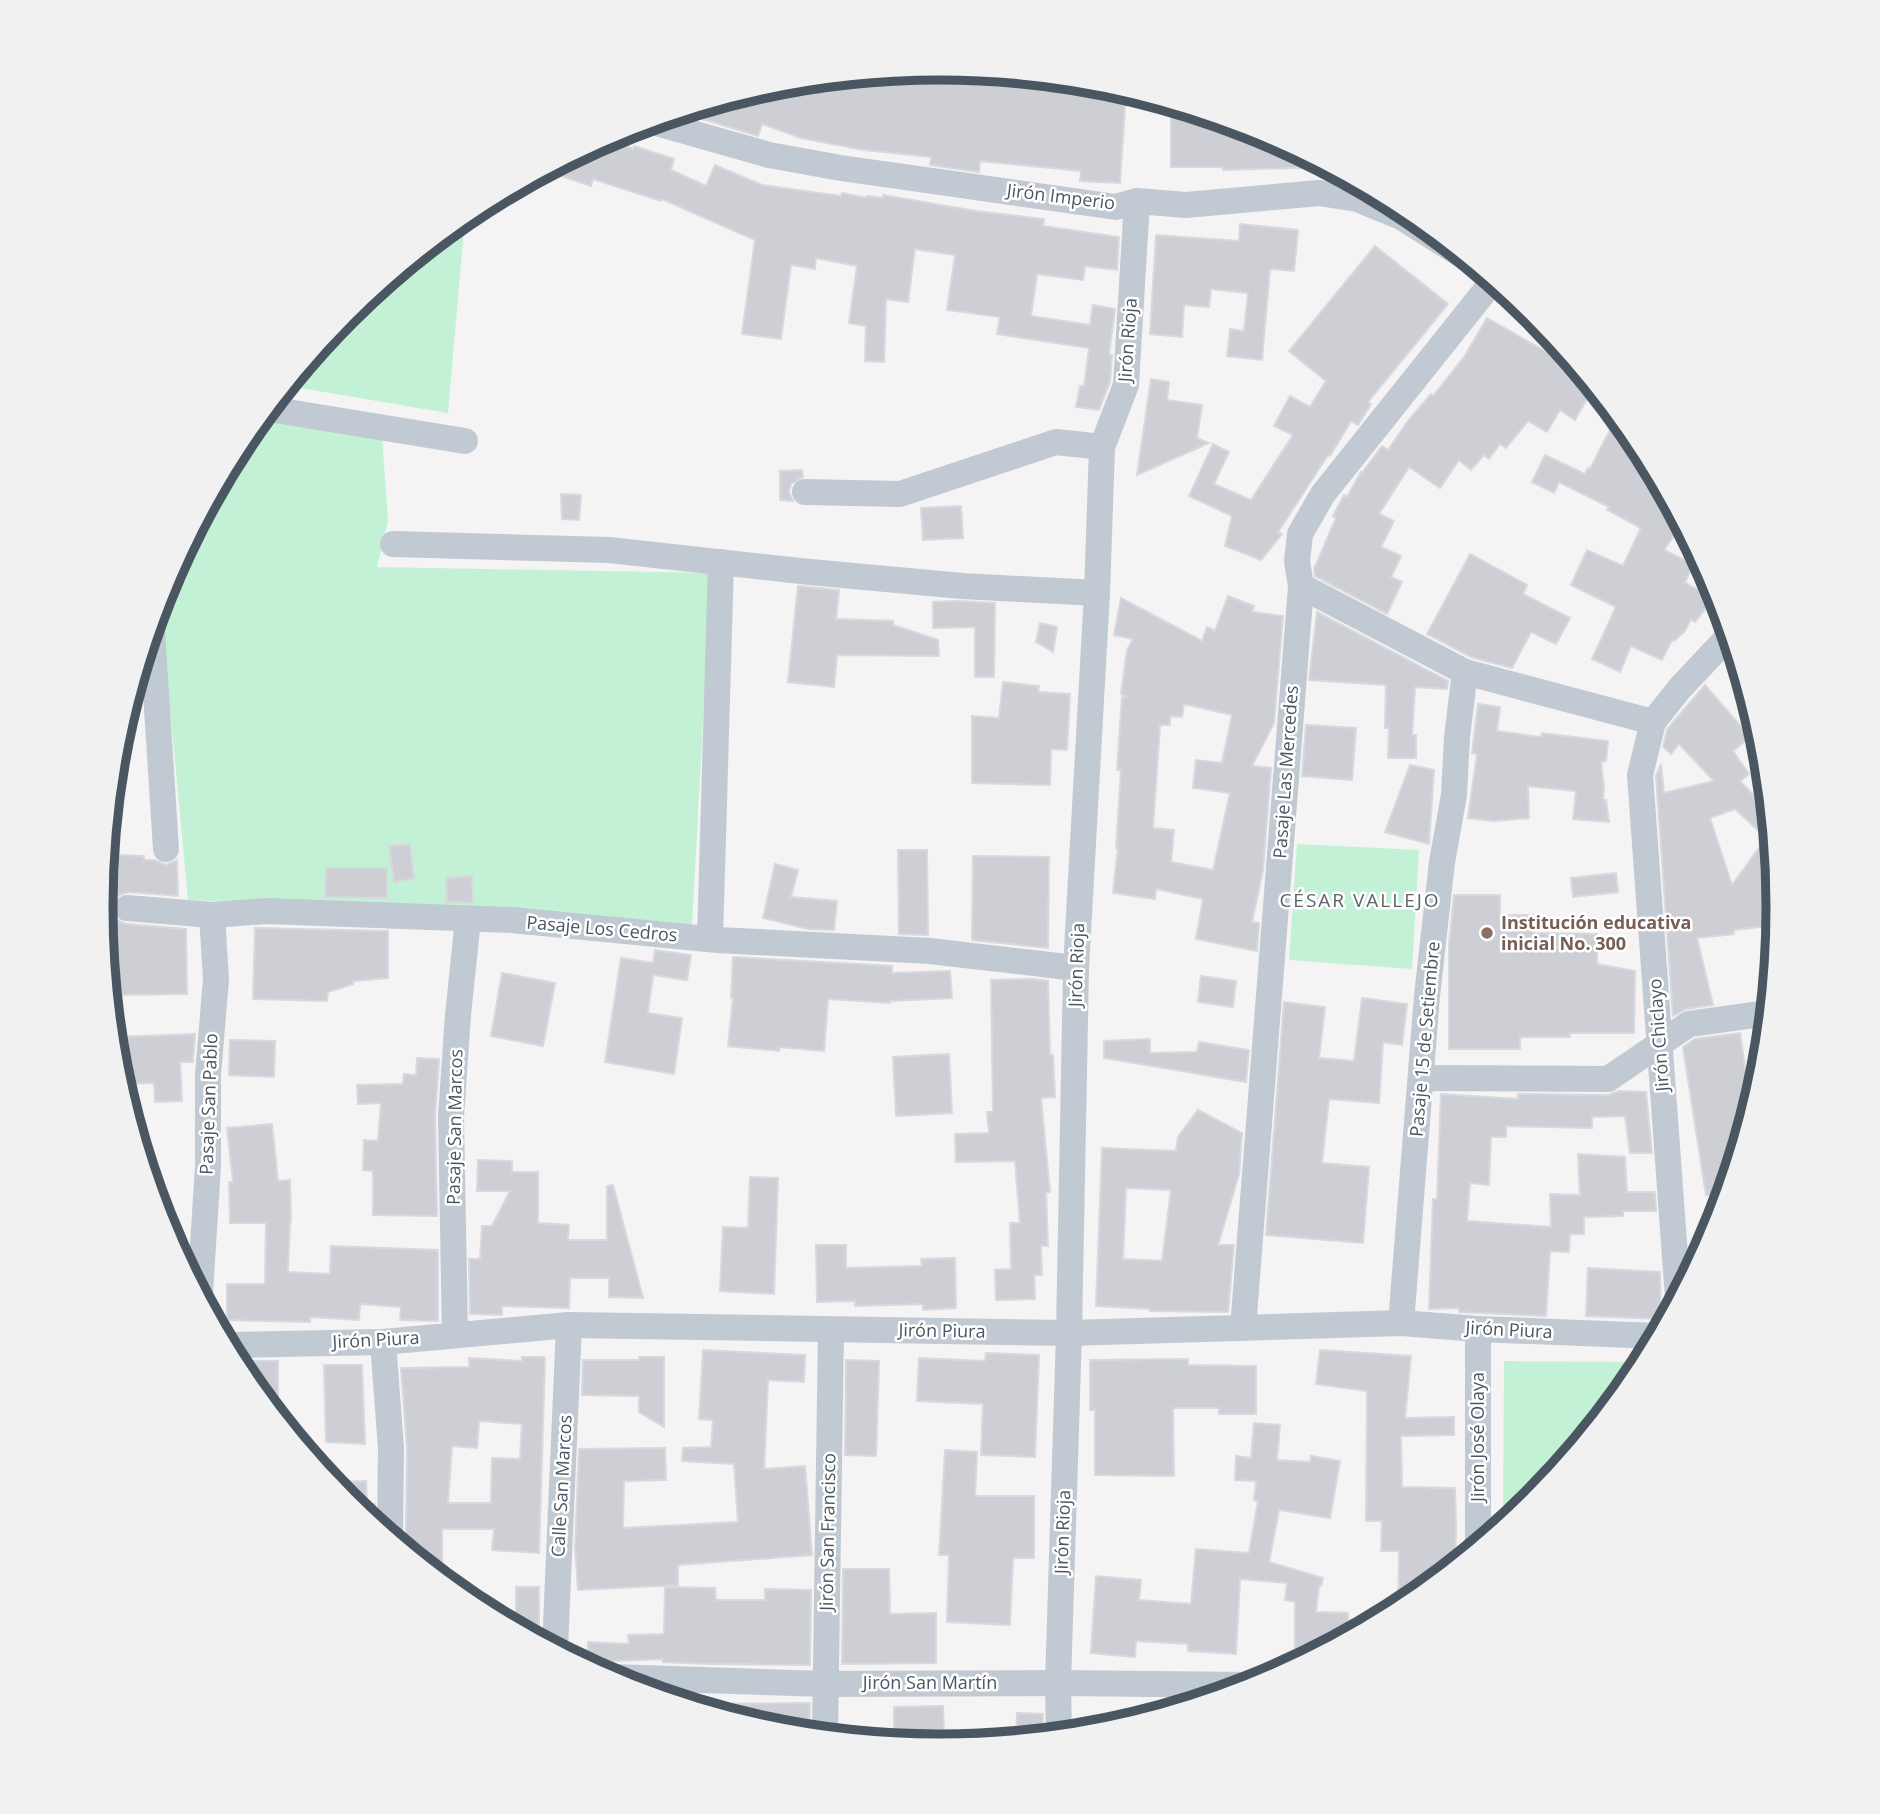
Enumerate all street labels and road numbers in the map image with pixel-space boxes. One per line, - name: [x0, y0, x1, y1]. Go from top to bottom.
- street label: Jirón Imperio: [1004, 177, 1117, 215]
- street label: Jirón Rioja: [1112, 297, 1142, 385]
- street label: Pasaje Las Mercedes: [1267, 685, 1303, 859]
- street label: Pasaje Los Cedros: [526, 909, 679, 947]
- street label: Jirón Rioja: [1062, 922, 1089, 1010]
- street label: Pasaje 15 de Setiembre: [1404, 940, 1444, 1138]
- street label: Jirón Chiclayo: [1642, 978, 1674, 1094]
- street label: Pasaje San Pablo: [194, 1033, 222, 1175]
- street label: Pasaje San Marcos: [441, 1049, 467, 1205]
- street label: Jirón Piura: [1463, 1315, 1553, 1343]
- street label: Jirón Piura: [896, 1317, 986, 1343]
- street label: Jirón Piura: [330, 1325, 420, 1353]
- street label: Jirón José Olaya: [1465, 1372, 1489, 1504]
- street label: Calle San Marcos: [545, 1414, 577, 1558]
- street label: Jirón San Francisco: [814, 1453, 840, 1613]
- street label: Jirón Rioja: [1048, 1489, 1075, 1577]
- street label: Jirón San Martín: [861, 1670, 997, 1694]

